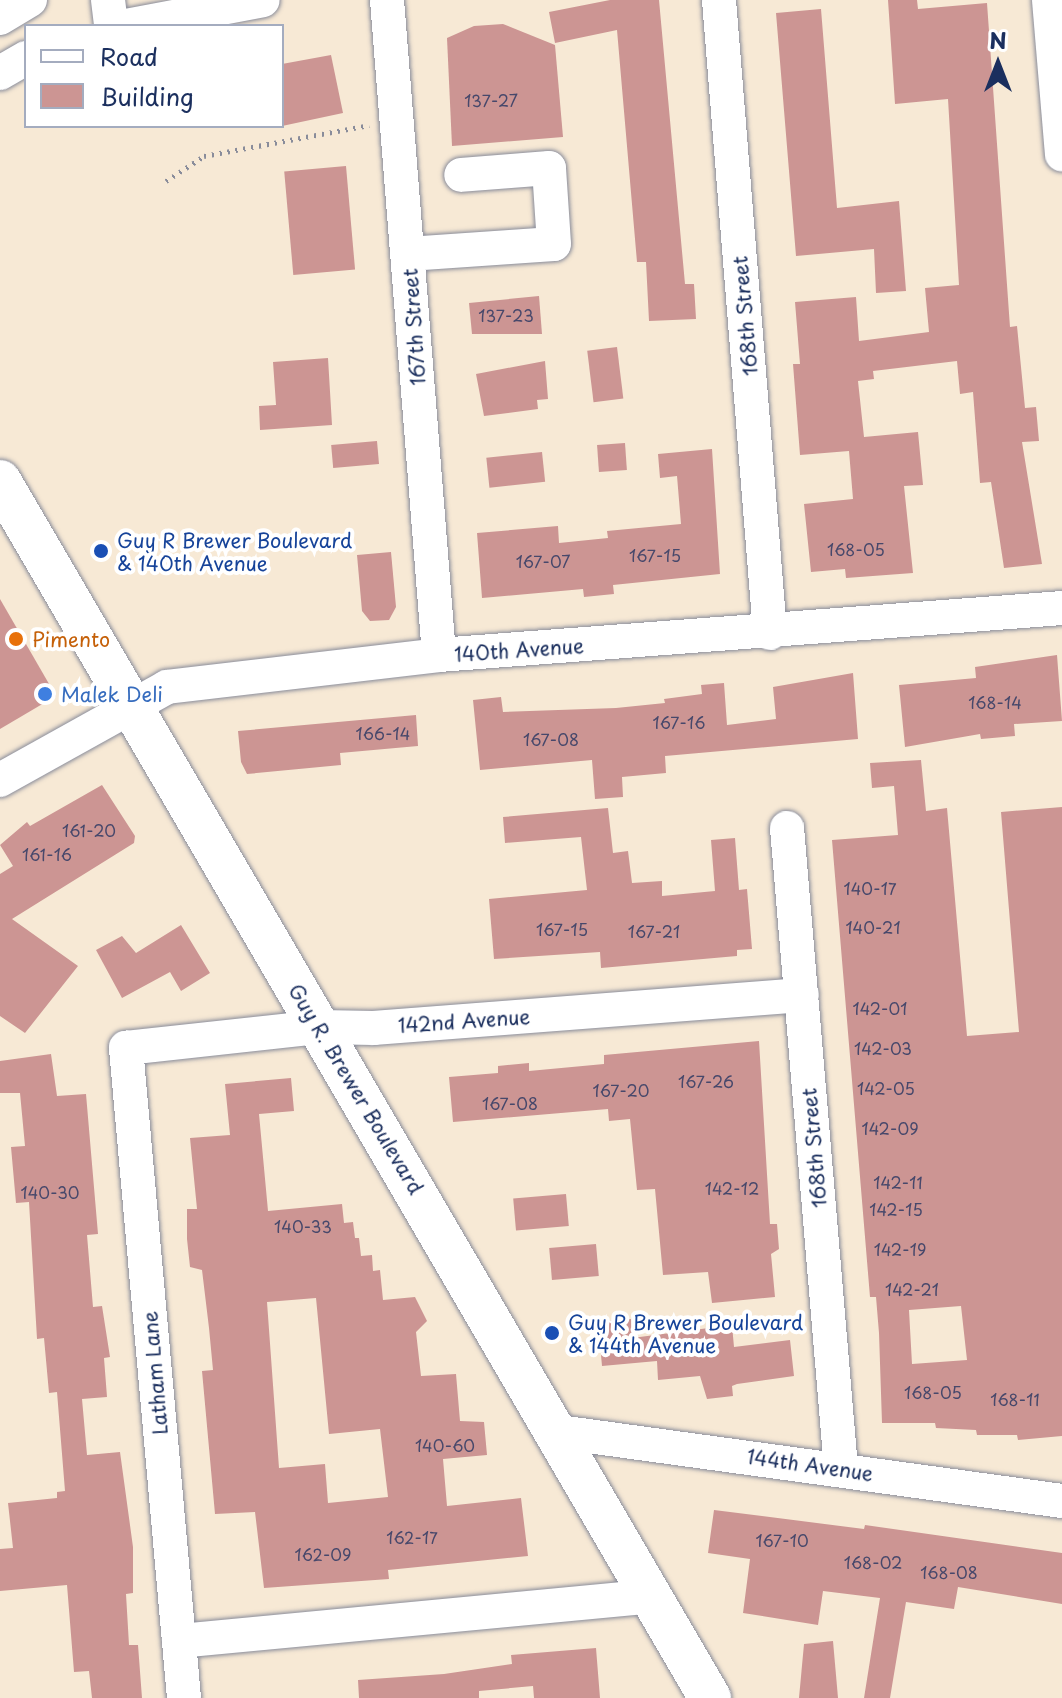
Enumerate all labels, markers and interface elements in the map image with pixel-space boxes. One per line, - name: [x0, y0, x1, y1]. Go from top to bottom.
- text: N: [989, 23, 1007, 56]
- legend: [24, 24, 284, 128]
- north arrow: [958, 24, 1038, 104]
- text: Road: [100, 38, 158, 74]
- text: Building: [100, 78, 194, 114]
- house number: 137-27: [464, 90, 518, 110]
- street label: 168th Street: [728, 255, 762, 377]
- street label: 167th Street: [398, 267, 430, 387]
- house number: 137-23: [478, 305, 534, 325]
- place label: Guy R Brewer Boulevard & 140th Avenue: [117, 528, 353, 575]
- house number: 168-05: [827, 539, 885, 559]
- marker: Guy R Brewer Boulevard & 140th Avenue: [92, 542, 110, 560]
- house number: 167-15: [629, 545, 681, 565]
- house number: 167-07: [516, 551, 570, 571]
- place label: Pimento: [32, 627, 110, 651]
- marker: Pimento: [7, 630, 25, 648]
- street label: 140th Avenue: [453, 633, 585, 667]
- place label: Malek Deli: [61, 682, 164, 706]
- marker: Malek Deli: [36, 685, 54, 703]
- house number: 168-14: [968, 692, 1022, 712]
- house number: 167-16: [653, 712, 705, 732]
- house number: 166-14: [356, 723, 410, 743]
- house number: 167-08: [523, 729, 579, 749]
- house number: 161-20: [62, 820, 116, 840]
- house number: 161-16: [22, 844, 72, 864]
- house number: 140-17: [844, 878, 896, 898]
- house number: 140-21: [845, 917, 901, 937]
- house number: 167-15: [536, 919, 588, 939]
- house number: 167-21: [628, 921, 680, 941]
- street label: Guy R. Brewer Boulevard: [283, 979, 429, 1199]
- house number: 142-01: [853, 998, 907, 1018]
- street label: 142nd Avenue: [397, 1004, 531, 1038]
- house number: 142-03: [854, 1038, 912, 1058]
- house number: 167-26: [678, 1071, 734, 1091]
- house number: 142-05: [857, 1078, 915, 1098]
- house number: 167-20: [593, 1080, 649, 1100]
- street label: 168th Street: [797, 1087, 831, 1209]
- house number: 167-08: [482, 1093, 538, 1113]
- house number: 142-09: [861, 1118, 919, 1138]
- house number: 142-11: [873, 1172, 923, 1192]
- house number: 142-12: [705, 1178, 759, 1198]
- house number: 140-30: [21, 1182, 79, 1202]
- house number: 142-15: [869, 1199, 923, 1219]
- house number: 140-33: [274, 1216, 332, 1236]
- house number: 142-19: [874, 1239, 926, 1259]
- house number: 142-21: [885, 1279, 939, 1299]
- street label: Latham Lane: [138, 1310, 172, 1436]
- place label: Guy R Brewer Boulevard & 144th Avenue: [568, 1310, 804, 1357]
- marker: Guy R Brewer Boulevard & 144th Avenue: [543, 1324, 561, 1342]
- house number: 168-05: [904, 1382, 962, 1402]
- house number: 168-11: [990, 1389, 1040, 1409]
- house number: 140-60: [415, 1435, 475, 1455]
- street label: 144th Avenue: [745, 1444, 875, 1486]
- house number: 162-17: [386, 1527, 438, 1547]
- house number: 167-10: [755, 1530, 809, 1550]
- house number: 162-09: [295, 1544, 351, 1564]
- house number: 168-02: [844, 1552, 902, 1572]
- house number: 168-08: [920, 1562, 978, 1582]

